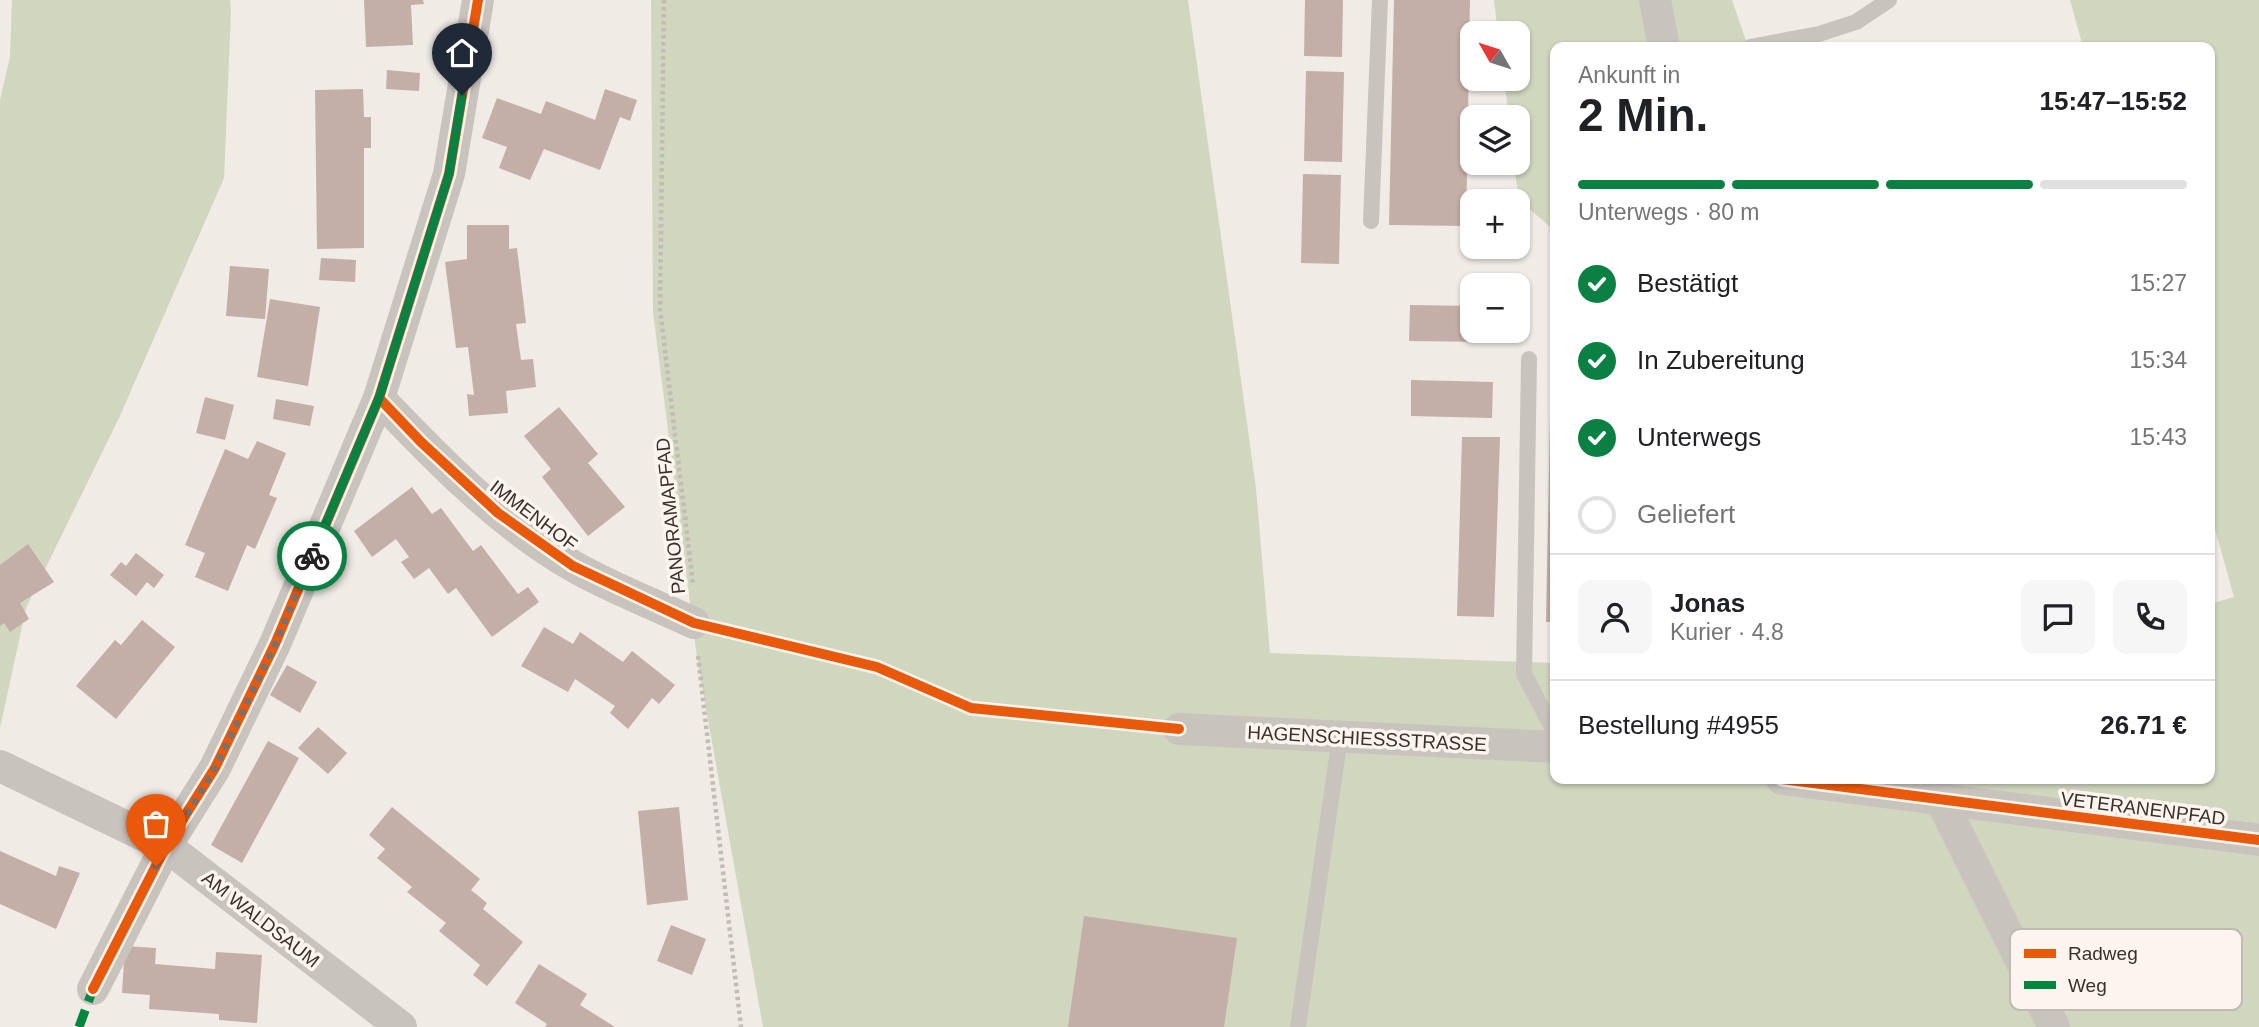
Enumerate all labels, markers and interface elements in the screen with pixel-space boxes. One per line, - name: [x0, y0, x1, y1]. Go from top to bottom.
- north arrow: [1460, 21, 1530, 91]
- map controls: [1460, 21, 1530, 343]
- pin: [432, 23, 492, 95]
- icon: home: [443, 34, 481, 72]
- text: Ankunft in: [1578, 62, 1680, 88]
- text: 15:47–15:52: [2040, 86, 2187, 116]
- text: 2 Min.: [1578, 89, 1708, 141]
- button: layers: [1460, 105, 1530, 175]
- button: +: [1460, 189, 1530, 259]
- text: Unterwegs · 80 m: [1578, 199, 1760, 225]
- icon: check: [1578, 265, 1616, 303]
- text: Bestätigt: [1637, 268, 1738, 298]
- text: 15:27: [2129, 270, 2187, 296]
- button: −: [1460, 273, 1530, 343]
- icon: check: [1578, 342, 1616, 380]
- text: In Zubereitung: [1637, 345, 1805, 375]
- text: 15:34: [2129, 347, 2187, 373]
- icon: check: [1578, 419, 1616, 457]
- text: Unterwegs: [1637, 422, 1761, 452]
- text: 15:43: [2129, 424, 2187, 450]
- street label: PANORAMAPFAD: [652, 437, 689, 595]
- street label: IMMENHOF: [486, 476, 581, 555]
- text: Geliefert: [1637, 499, 1735, 529]
- courier: [277, 521, 347, 591]
- icon: bike: [293, 537, 331, 575]
- button: person: [1578, 580, 1652, 654]
- button: chat: [2021, 580, 2095, 654]
- button: phone: [2113, 580, 2187, 654]
- text: Jonas: [1670, 588, 1745, 618]
- text: Kurier · 4.8: [1670, 619, 1784, 645]
- text: Bestellung #4955: [1578, 710, 1779, 740]
- text: 26.71 €: [2100, 710, 2187, 740]
- street label: HAGENSCHIESSSTRASSE: [1247, 722, 1487, 755]
- street label: VETERANENPFAD: [2059, 788, 2226, 829]
- pin: [126, 794, 186, 866]
- icon: bag: [137, 805, 175, 843]
- street label: AM WALDSAUM: [198, 867, 323, 972]
- legend: [2010, 929, 2242, 1010]
- text: Radweg: [2068, 943, 2138, 964]
- text: Weg: [2068, 975, 2107, 996]

